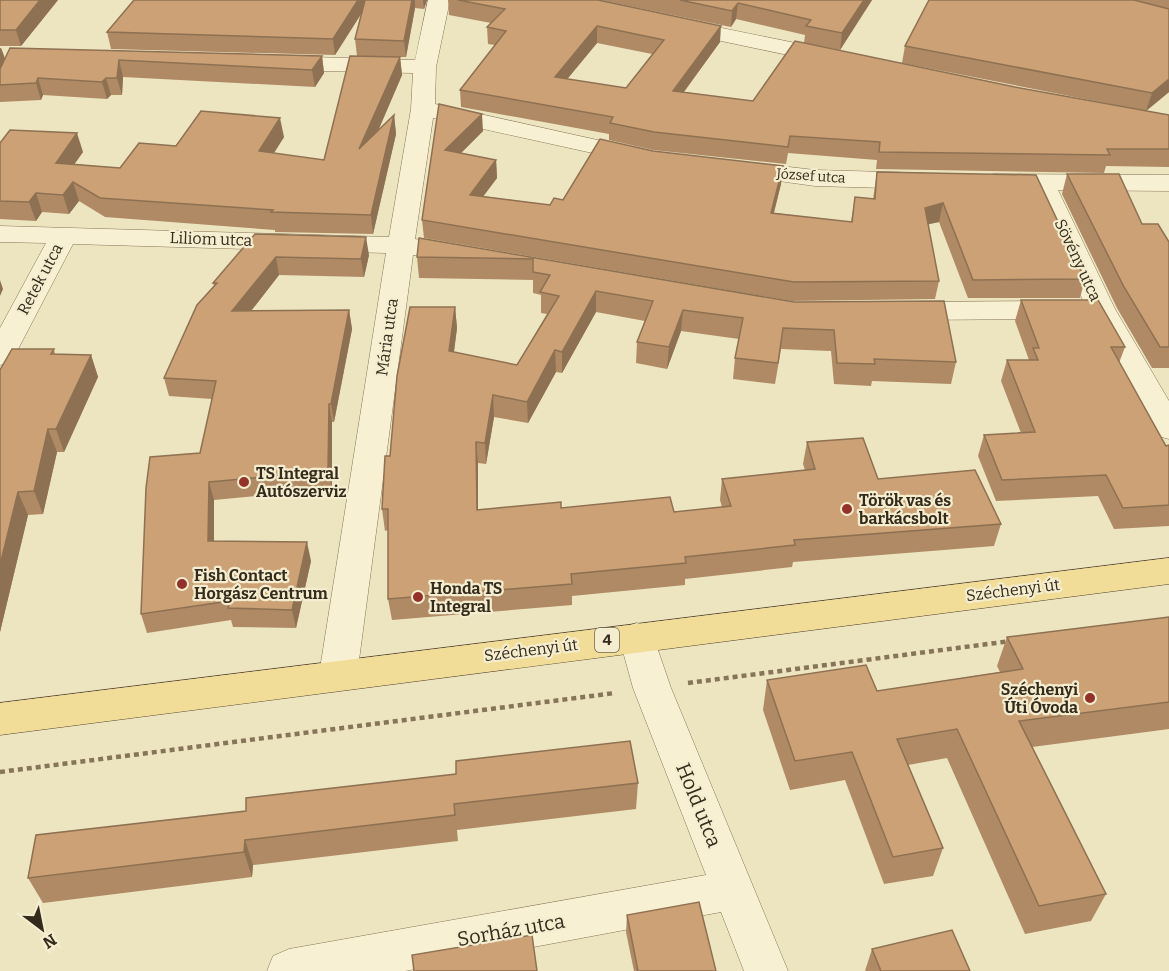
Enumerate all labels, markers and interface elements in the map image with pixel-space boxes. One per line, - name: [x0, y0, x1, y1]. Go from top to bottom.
- street label: József utca: [775, 165, 846, 187]
- street label: Sövény utca: [1051, 216, 1105, 304]
- street label: Liliom utca: [169, 228, 253, 250]
- street label: Retek utca: [13, 240, 67, 318]
- street label: Mária utca: [372, 297, 402, 377]
- place label: TS Integral Autószerviz: [256, 464, 347, 501]
- marker: TS Integral Autószerviz: [237, 475, 251, 489]
- place label: Török vas és barkácsbolt: [859, 491, 951, 528]
- marker: Török vas és barkácsbolt: [840, 502, 854, 516]
- place label: Fish Contact Horgász Centrum: [194, 566, 329, 603]
- street label: Széchenyi út: [965, 575, 1061, 605]
- marker: Fish Contact Horgász Centrum: [175, 577, 189, 591]
- place label: Honda TS Integral: [430, 579, 502, 616]
- marker: Honda TS Integral: [411, 590, 425, 604]
- road number: 4: [595, 628, 619, 652]
- street label: Széchenyi út: [483, 635, 579, 665]
- place label: Széchenyi Úti Óvoda: [1001, 680, 1078, 717]
- marker: Széchenyi Úti Óvoda: [1083, 691, 1097, 705]
- street label: Hold utca: [671, 759, 727, 851]
- north arrow: [12, 899, 72, 959]
- street label: Sorház utca: [455, 909, 567, 951]
- text: N: [39, 930, 60, 953]

